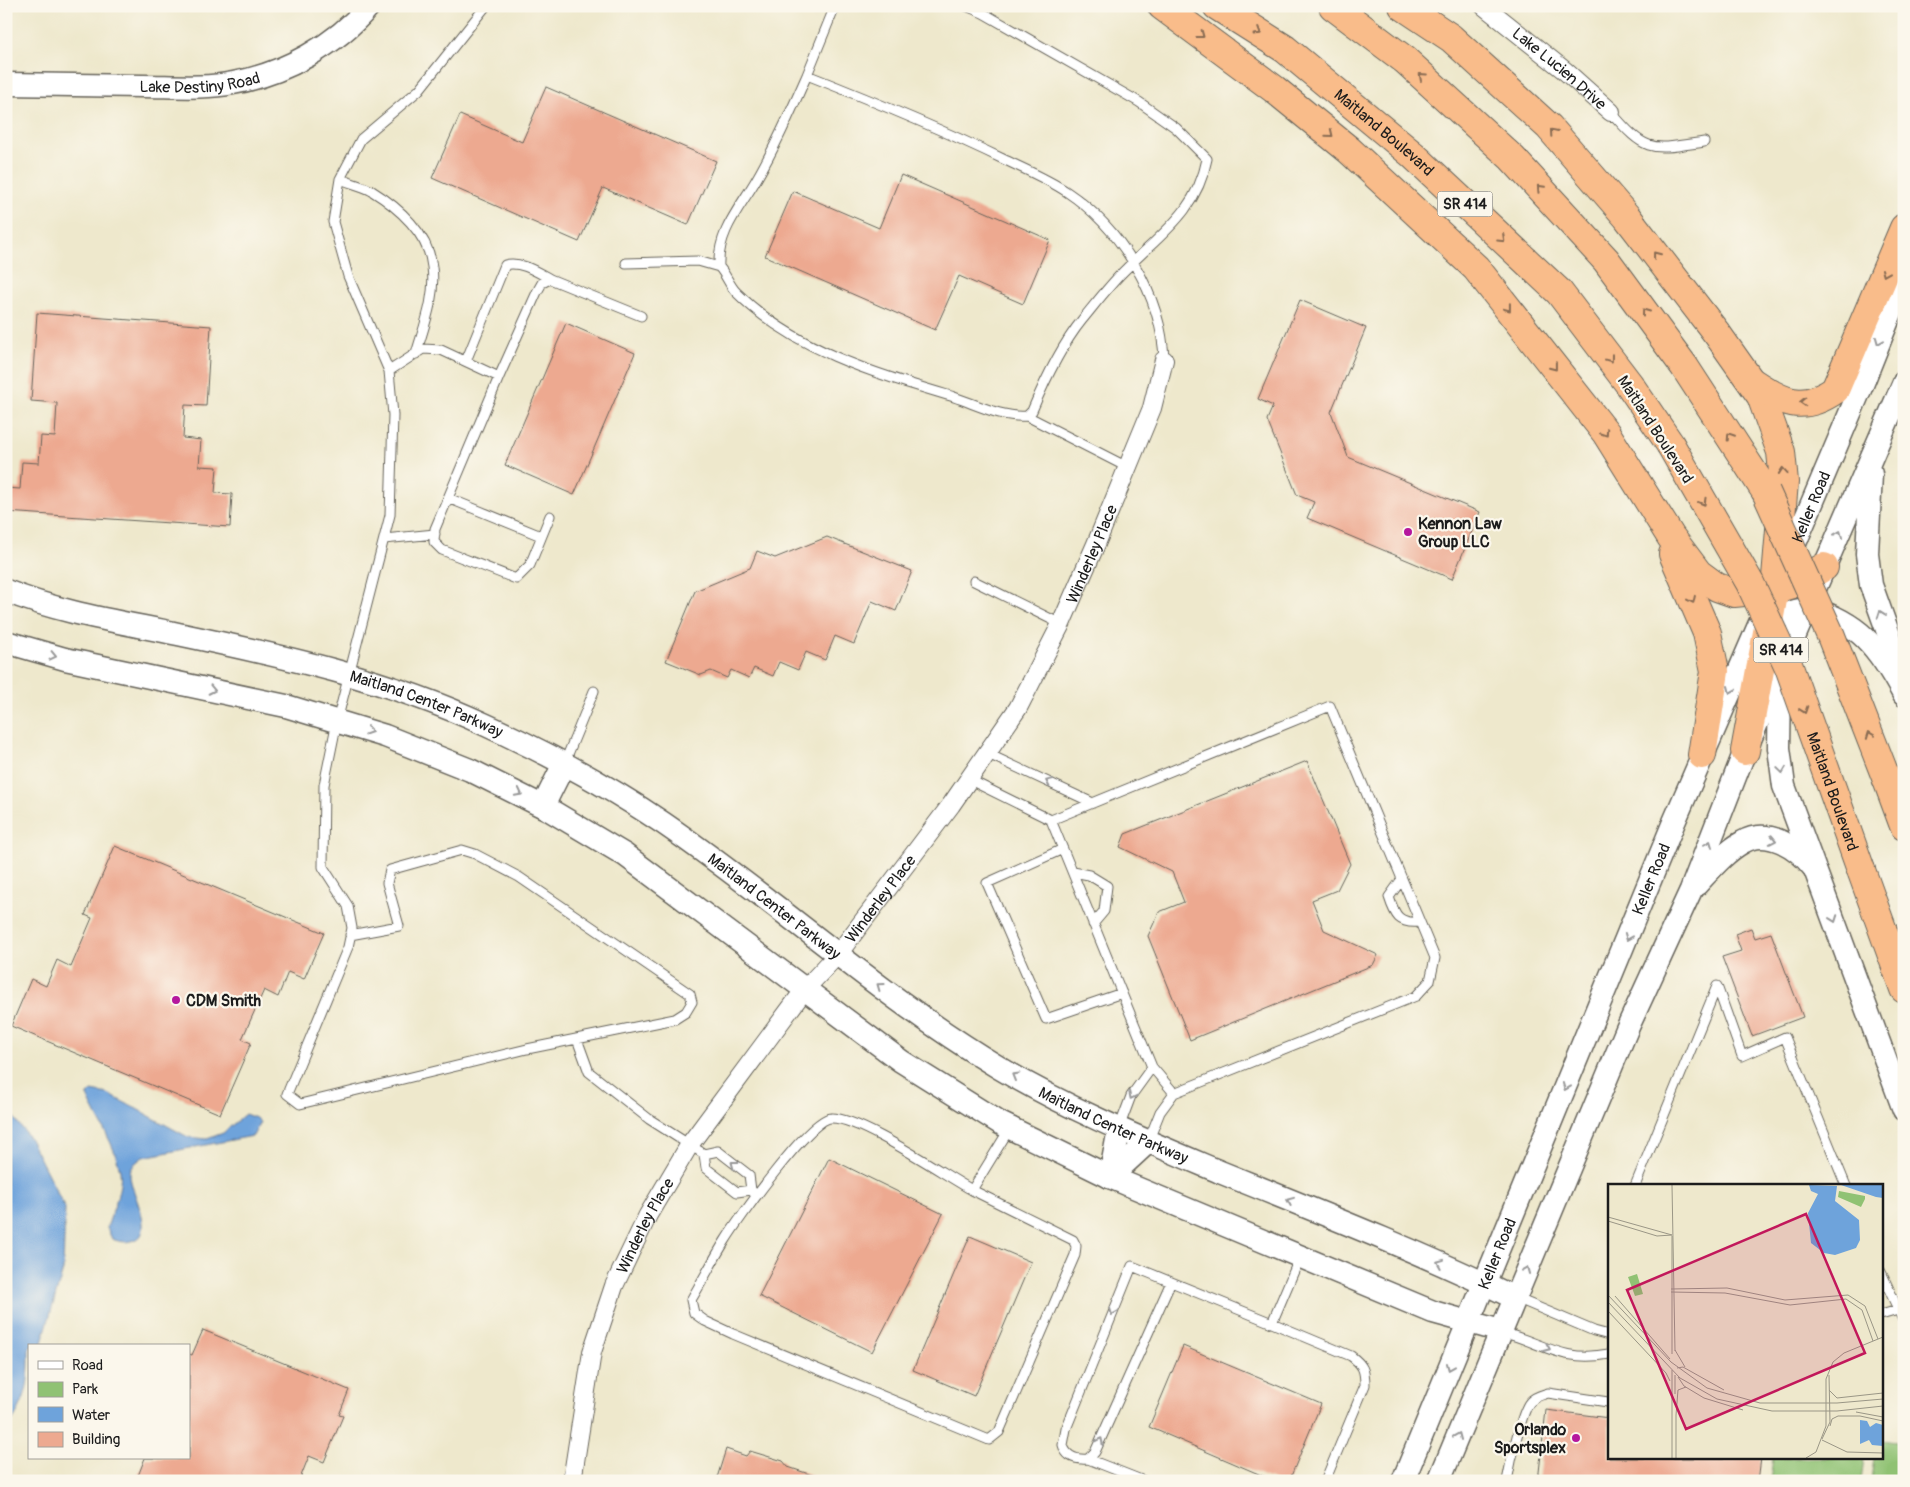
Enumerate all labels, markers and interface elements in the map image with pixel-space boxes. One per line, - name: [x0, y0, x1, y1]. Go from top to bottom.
- street label: Lake Lucien Drive: [1508, 24, 1610, 114]
- one-way arrow: [1253, 26, 1262, 36]
- one-way arrow: [1195, 29, 1204, 37]
- street label: Lake Destiny Road: [139, 68, 263, 98]
- one-way arrow: [1419, 73, 1428, 82]
- street label: Maitland Boulevard: [1330, 85, 1438, 181]
- one-way arrow: [1324, 129, 1333, 137]
- one-way arrow: [1550, 129, 1559, 138]
- one-way arrow: [1537, 185, 1546, 194]
- road number: SR 414: [1438, 192, 1492, 216]
- one-way arrow: [1497, 233, 1506, 242]
- one-way arrow: [1654, 252, 1662, 261]
- one-way arrow: [1880, 268, 1891, 277]
- one-way arrow: [1503, 303, 1512, 312]
- one-way arrow: [1642, 309, 1650, 318]
- one-way arrow: [1875, 336, 1886, 345]
- one-way arrow: [1604, 353, 1613, 363]
- one-way arrow: [1549, 361, 1557, 370]
- street label: Maitland Boulevard: [1613, 372, 1697, 487]
- one-way arrow: [1799, 397, 1807, 408]
- one-way arrow: [1599, 427, 1608, 437]
- one-way arrow: [1727, 432, 1736, 442]
- one-way arrow: [1778, 466, 1789, 474]
- street label: Keller Road: [1788, 468, 1835, 546]
- one-way arrow: [1697, 496, 1707, 505]
- street label: Winderley Place: [1062, 502, 1122, 607]
- place label: Kennon Law Group LLC: [1418, 514, 1502, 552]
- marker: Kennon Law Group LLC: [1402, 526, 1414, 538]
- one-way arrow: [1832, 530, 1843, 539]
- one-way arrow: [1686, 595, 1697, 604]
- one-way arrow: [1877, 610, 1887, 619]
- road number: SR 414: [1754, 638, 1808, 662]
- one-way arrow: [48, 650, 57, 661]
- street label: Maitland Center Parkway: [347, 666, 506, 743]
- one-way arrow: [207, 684, 216, 695]
- one-way arrow: [1726, 685, 1737, 694]
- one-way arrow: [1799, 706, 1809, 714]
- one-way arrow: [364, 725, 373, 735]
- street label: Maitland Boulevard: [1802, 730, 1862, 854]
- one-way arrow: [1865, 731, 1876, 740]
- one-way arrow: [1776, 766, 1787, 774]
- one-way arrow: [1045, 778, 1054, 789]
- one-way arrow: [514, 787, 523, 797]
- one-way arrow: [1768, 834, 1777, 844]
- one-way arrow: [1703, 840, 1713, 849]
- street label: Keller Road: [1628, 841, 1675, 918]
- street label: Maitland Center Parkway: [704, 849, 845, 964]
- street label: Winderley Place: [841, 851, 921, 947]
- one-way arrow: [1828, 914, 1838, 923]
- one-way arrow: [1623, 932, 1634, 941]
- one-way arrow: [877, 983, 886, 991]
- place label: CDM Smith: [186, 991, 262, 1011]
- marker: CDM Smith: [170, 994, 182, 1006]
- one-way arrow: [1011, 1073, 1020, 1083]
- one-way arrow: [1561, 1082, 1572, 1091]
- street label: Maitland Center Parkway: [1035, 1083, 1191, 1169]
- one-way arrow: [1128, 1091, 1138, 1100]
- one-way arrow: [730, 1161, 740, 1170]
- street label: Winderley Place: [612, 1174, 679, 1277]
- inset map: [1608, 1184, 1882, 1460]
- one-way arrow: [1286, 1196, 1295, 1207]
- street label: Keller Road: [1474, 1215, 1521, 1293]
- one-way arrow: [1436, 1258, 1445, 1269]
- one-way arrow: [1520, 1266, 1531, 1275]
- one-way arrow: [1109, 1307, 1120, 1316]
- one-way arrow: [1542, 1342, 1551, 1353]
- legend: [28, 1344, 190, 1460]
- text: Road: [72, 1356, 103, 1375]
- one-way arrow: [1445, 1362, 1456, 1371]
- text: Park: [72, 1380, 99, 1399]
- text: Water: [72, 1406, 111, 1425]
- place label: Orlando Sportsplex: [1494, 1420, 1566, 1458]
- text: Building: [72, 1430, 120, 1449]
- one-way arrow: [1452, 1432, 1462, 1441]
- marker: Orlando Sportsplex: [1570, 1432, 1582, 1444]
- one-way arrow: [1094, 1438, 1104, 1447]

